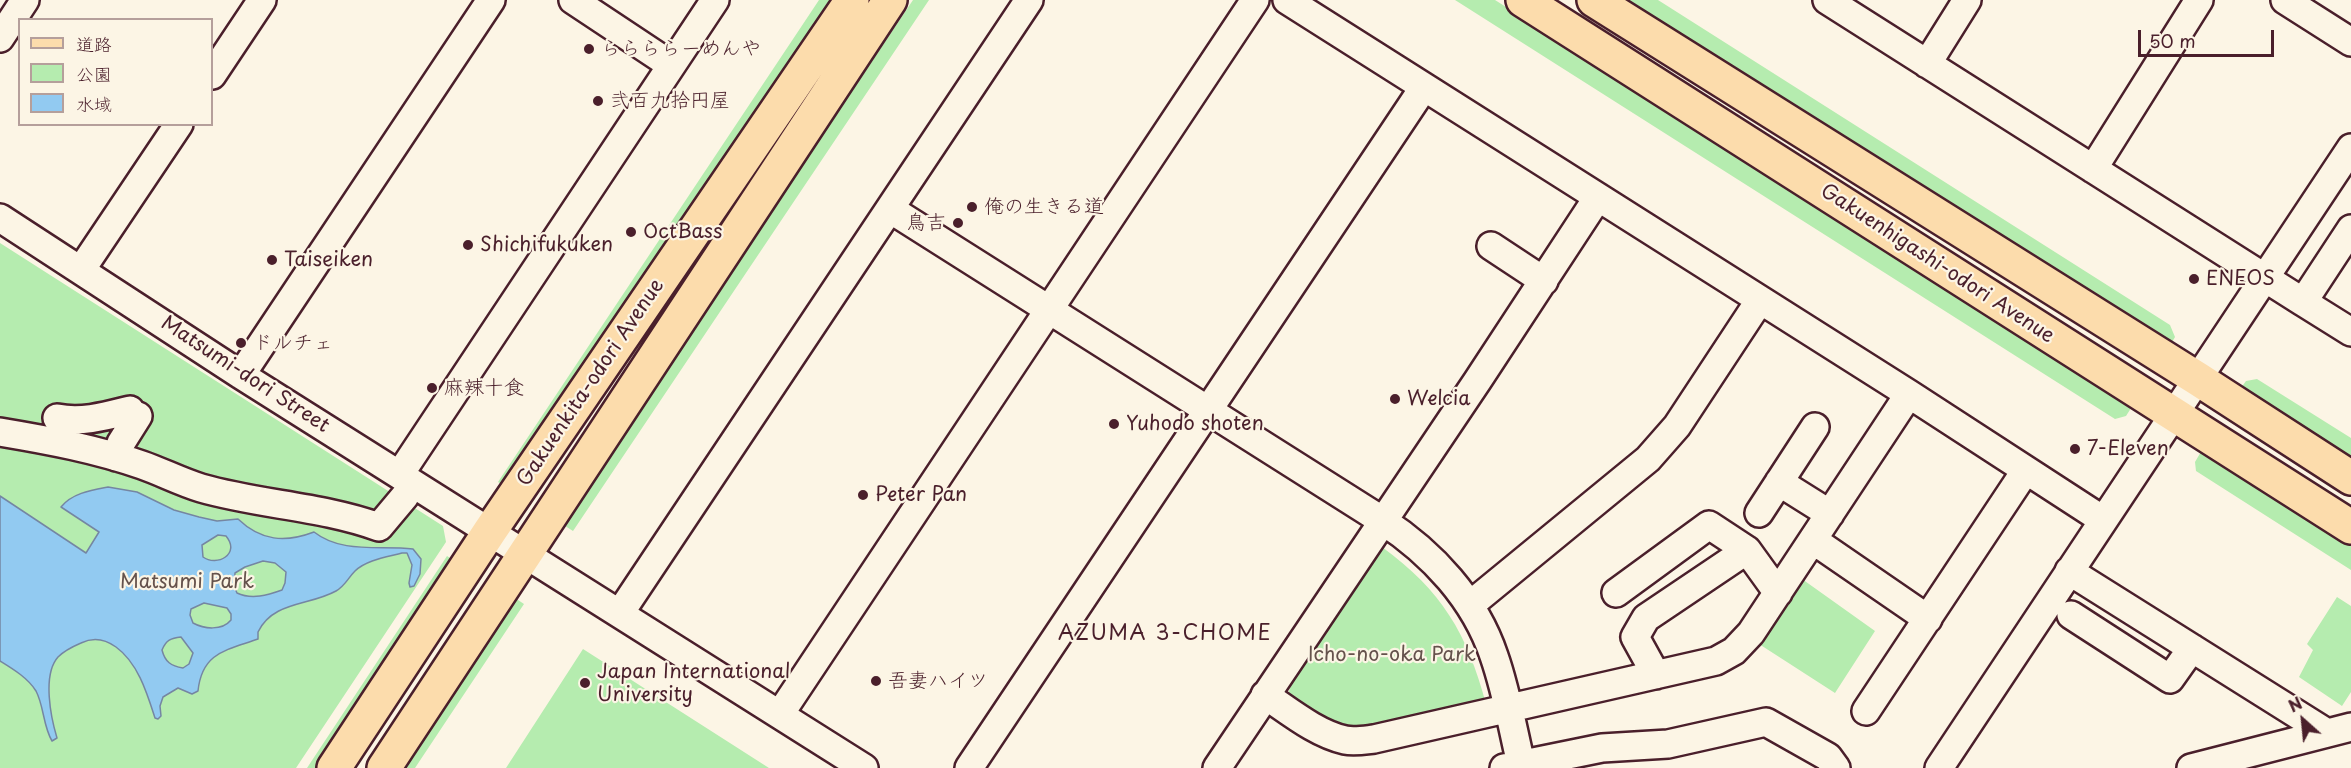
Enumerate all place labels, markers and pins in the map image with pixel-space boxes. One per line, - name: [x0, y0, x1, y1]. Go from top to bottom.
- place label: ららららーめんや: [601, 37, 761, 61]
- marker: ららららーめんや: [582, 42, 596, 56]
- place label: 弐百九拾円屋: [610, 89, 730, 113]
- marker: 弐百九拾円屋: [591, 94, 605, 108]
- place label: 俺の生きる道: [984, 195, 1104, 219]
- marker: 俺の生きる道: [965, 200, 979, 214]
- place label: 鳥吉: [906, 211, 946, 235]
- marker: 鳥吉: [951, 216, 965, 230]
- place label: OctBass: [643, 220, 722, 244]
- marker: OctBass: [624, 225, 638, 239]
- place label: Shichifukuken: [480, 233, 613, 257]
- marker: Shichifukuken: [461, 238, 475, 252]
- place label: Taiseiken: [284, 248, 373, 272]
- marker: Taiseiken: [265, 253, 279, 267]
- place label: ENEOS: [2206, 267, 2275, 291]
- marker: ENEOS: [2187, 272, 2201, 286]
- place label: ドルチェ: [253, 331, 333, 355]
- marker: ドルチェ: [234, 336, 248, 350]
- place label: 麻辣十食: [444, 376, 524, 400]
- marker: 麻辣十食: [425, 381, 439, 395]
- place label: Welcia: [1407, 387, 1471, 411]
- marker: Welcia: [1388, 392, 1402, 406]
- place label: Yuhodo shoten: [1126, 412, 1264, 436]
- marker: Yuhodo shoten: [1107, 417, 1121, 431]
- place label: 7-Eleven: [2087, 437, 2169, 461]
- marker: 7-Eleven: [2068, 442, 2082, 456]
- place label: Peter Pan: [875, 483, 967, 507]
- marker: Peter Pan: [856, 488, 870, 502]
- place label: Japan International University: [597, 660, 790, 707]
- place label: 吾妻ハイツ: [888, 669, 988, 693]
- marker: 吾妻ハイツ: [869, 674, 883, 688]
- marker: Japan International University: [578, 676, 592, 690]

